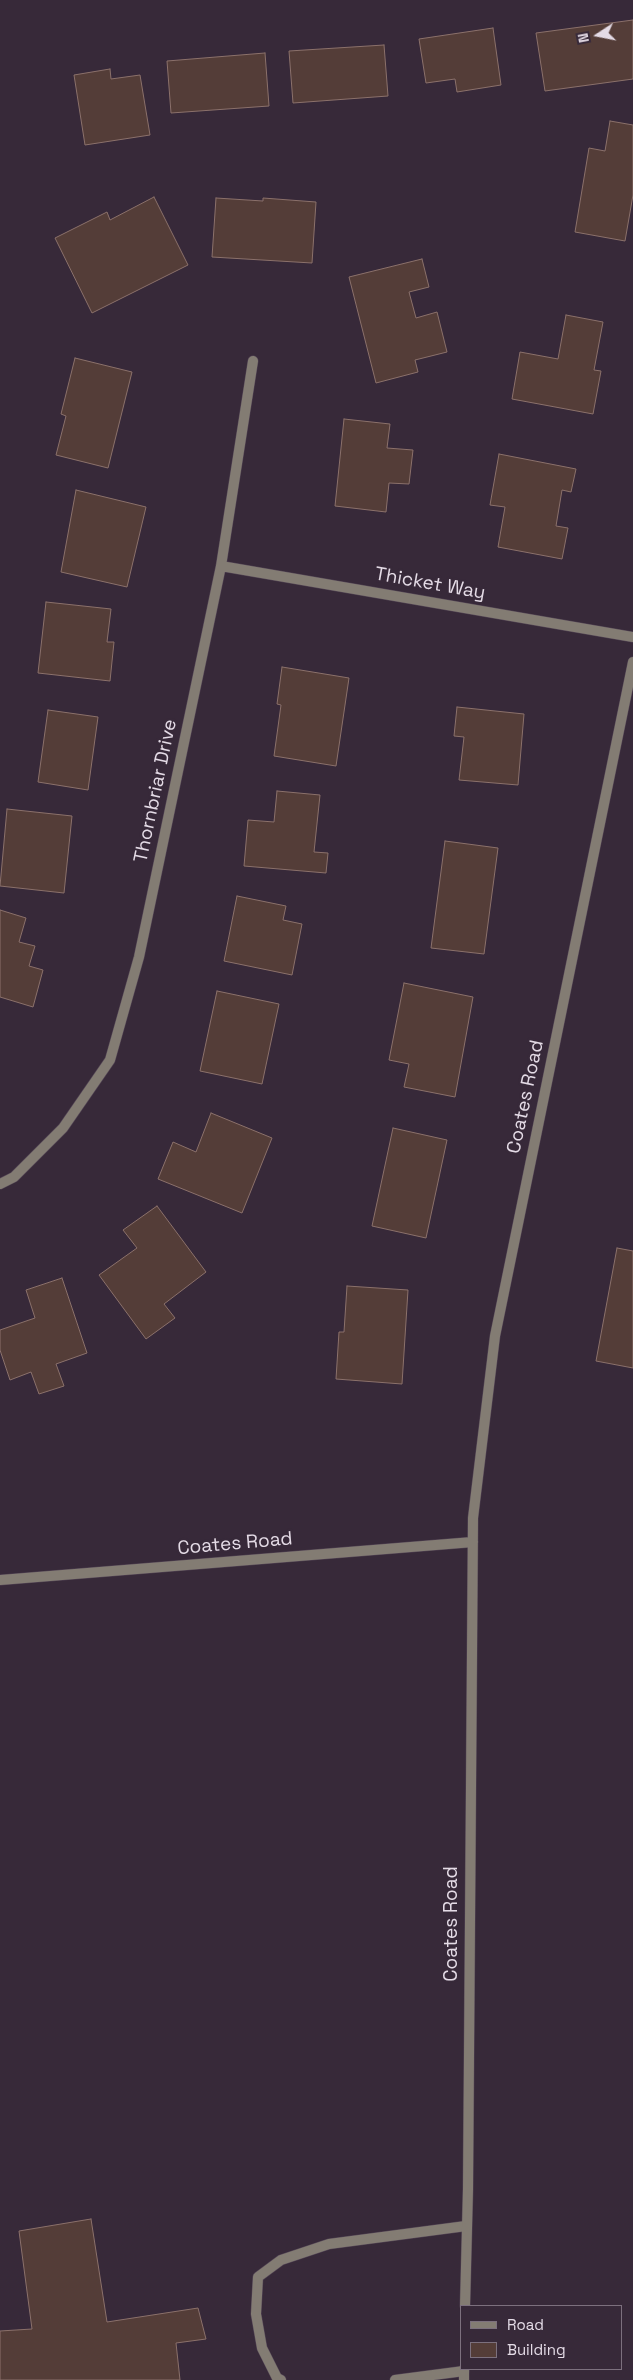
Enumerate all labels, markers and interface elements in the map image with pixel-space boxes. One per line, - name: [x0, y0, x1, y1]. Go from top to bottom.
- north arrow: [573, 10, 623, 60]
- text: N: [574, 32, 593, 44]
- street label: Thicket Way: [373, 563, 487, 605]
- street label: Thornbriar Drive: [130, 717, 182, 865]
- street label: Coates Road: [503, 1038, 549, 1156]
- street label: Coates Road: [177, 1528, 293, 1560]
- street label: Coates Road: [441, 1866, 463, 1982]
- legend: [460, 2305, 623, 2370]
- text: Road: [507, 2315, 544, 2334]
- text: Building: [507, 2340, 566, 2359]

